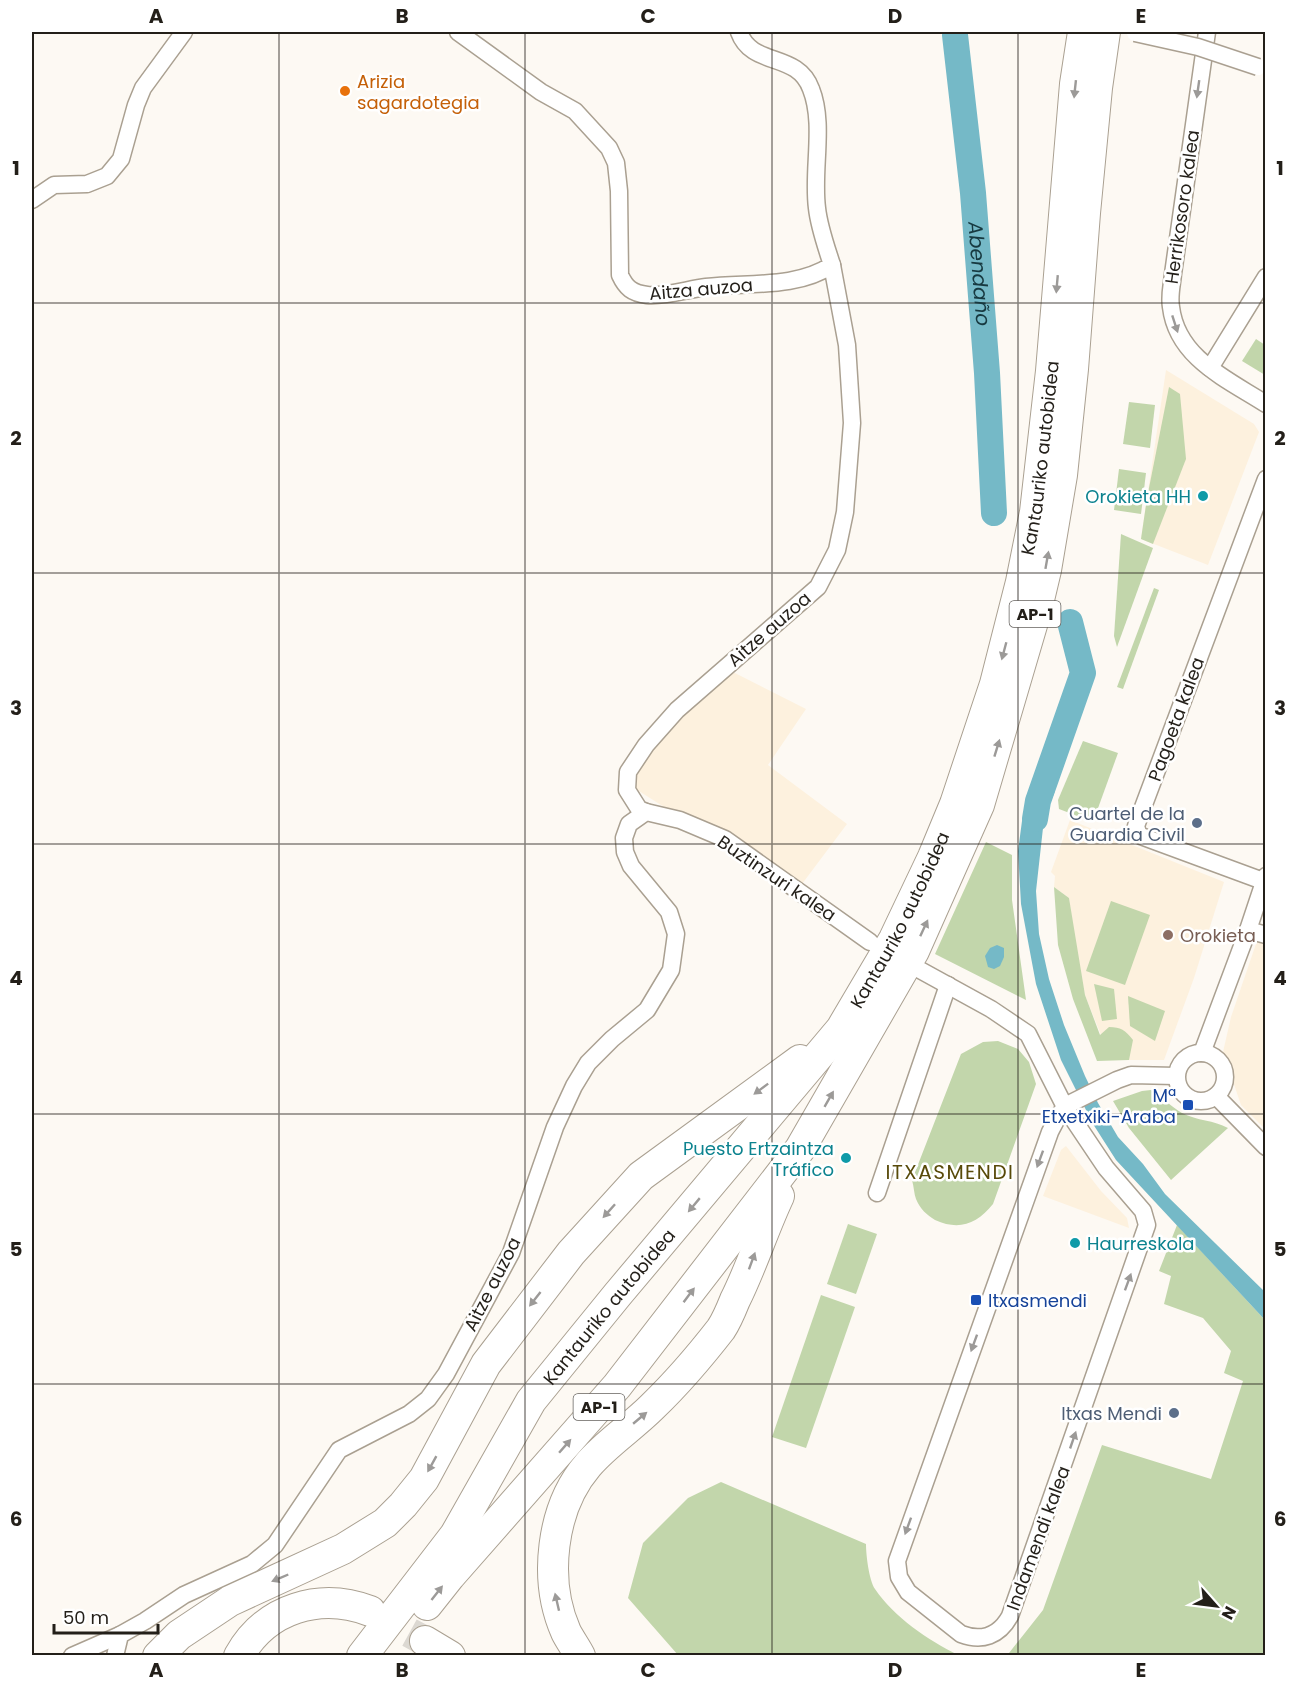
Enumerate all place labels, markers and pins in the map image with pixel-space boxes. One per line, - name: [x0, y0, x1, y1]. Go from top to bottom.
- place label: Arizia sagardotegia: [357, 69, 480, 115]
- marker: Arizia sagardotegia: [338, 84, 352, 98]
- place label: Orokieta HH: [1085, 484, 1191, 509]
- marker: Orokieta HH: [1196, 489, 1210, 503]
- place label: Cuartel de la Guardia Civil: [1069, 801, 1185, 847]
- marker: Cuartel de la Guardia Civil: [1190, 816, 1204, 830]
- place label: Orokieta: [1180, 923, 1256, 948]
- marker: Orokieta: [1161, 928, 1175, 942]
- place label: Mª Etxetxiki-Araba: [1042, 1083, 1176, 1129]
- marker: Mª Etxetxiki-Araba: [1181, 1098, 1195, 1112]
- place label: Puesto Ertzaintza Tráfico: [683, 1136, 834, 1182]
- marker: Puesto Ertzaintza Tráfico: [839, 1151, 853, 1165]
- place label: Haurreskola: [1087, 1231, 1195, 1256]
- marker: Haurreskola: [1068, 1236, 1082, 1250]
- place label: Itxasmendi: [988, 1288, 1087, 1313]
- marker: Itxasmendi: [969, 1293, 983, 1307]
- place label: Itxas Mendi: [1061, 1401, 1162, 1426]
- marker: Itxas Mendi: [1167, 1406, 1181, 1420]

